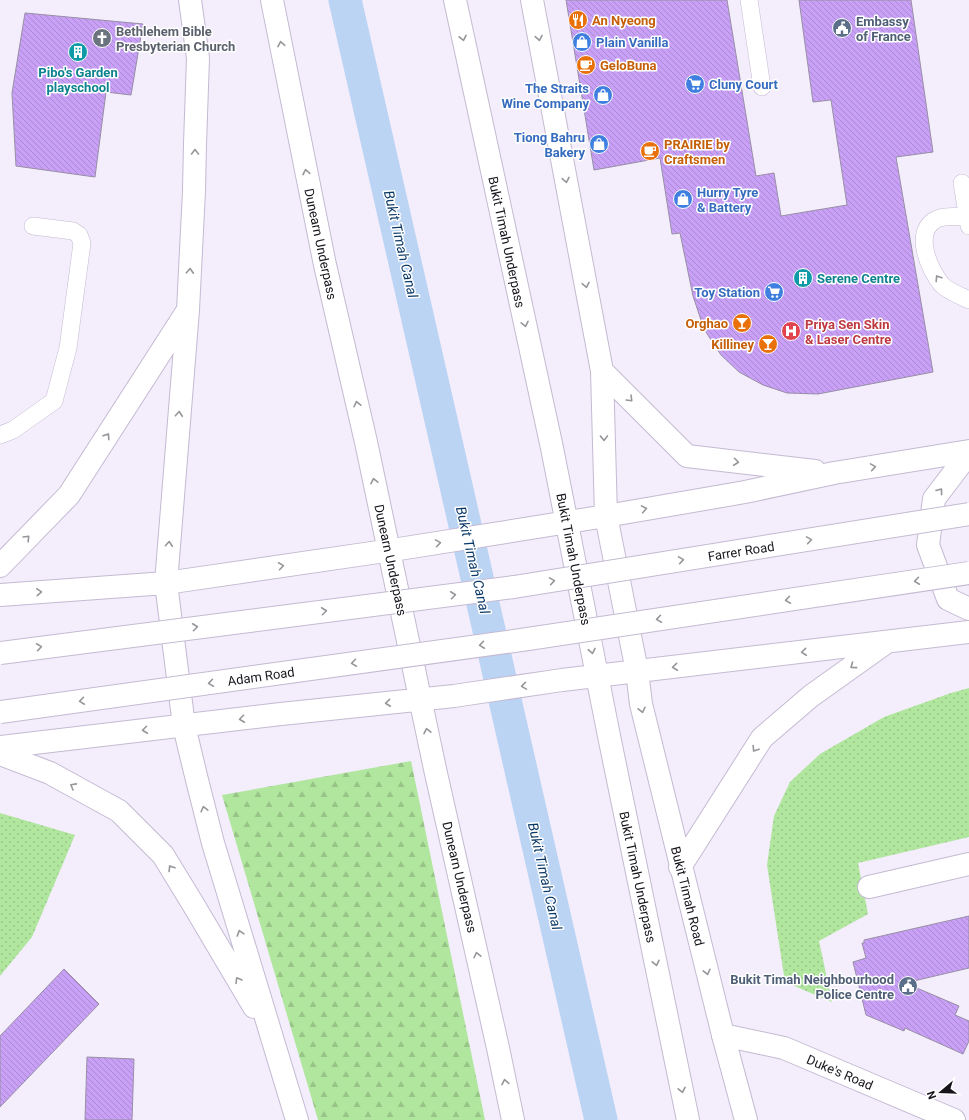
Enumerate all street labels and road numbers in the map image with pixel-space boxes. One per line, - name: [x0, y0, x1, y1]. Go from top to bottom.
- street label: Bukit Timah Underpass: [485, 175, 528, 310]
- street label: Dunearn Underpass: [301, 187, 340, 302]
- street label: Bukit Timah Underpass: [553, 492, 594, 627]
- street label: Dunearn Underpass: [371, 503, 410, 618]
- street label: Farrer Road: [707, 539, 775, 564]
- street label: Adam Road: [227, 664, 295, 689]
- street label: Bukit Timah Underpass: [616, 810, 659, 945]
- street label: Dunearn Underpass: [439, 820, 480, 934]
- street label: Bukit Timah Road: [668, 845, 707, 947]
- street label: Duke's Road: [804, 1052, 875, 1093]

